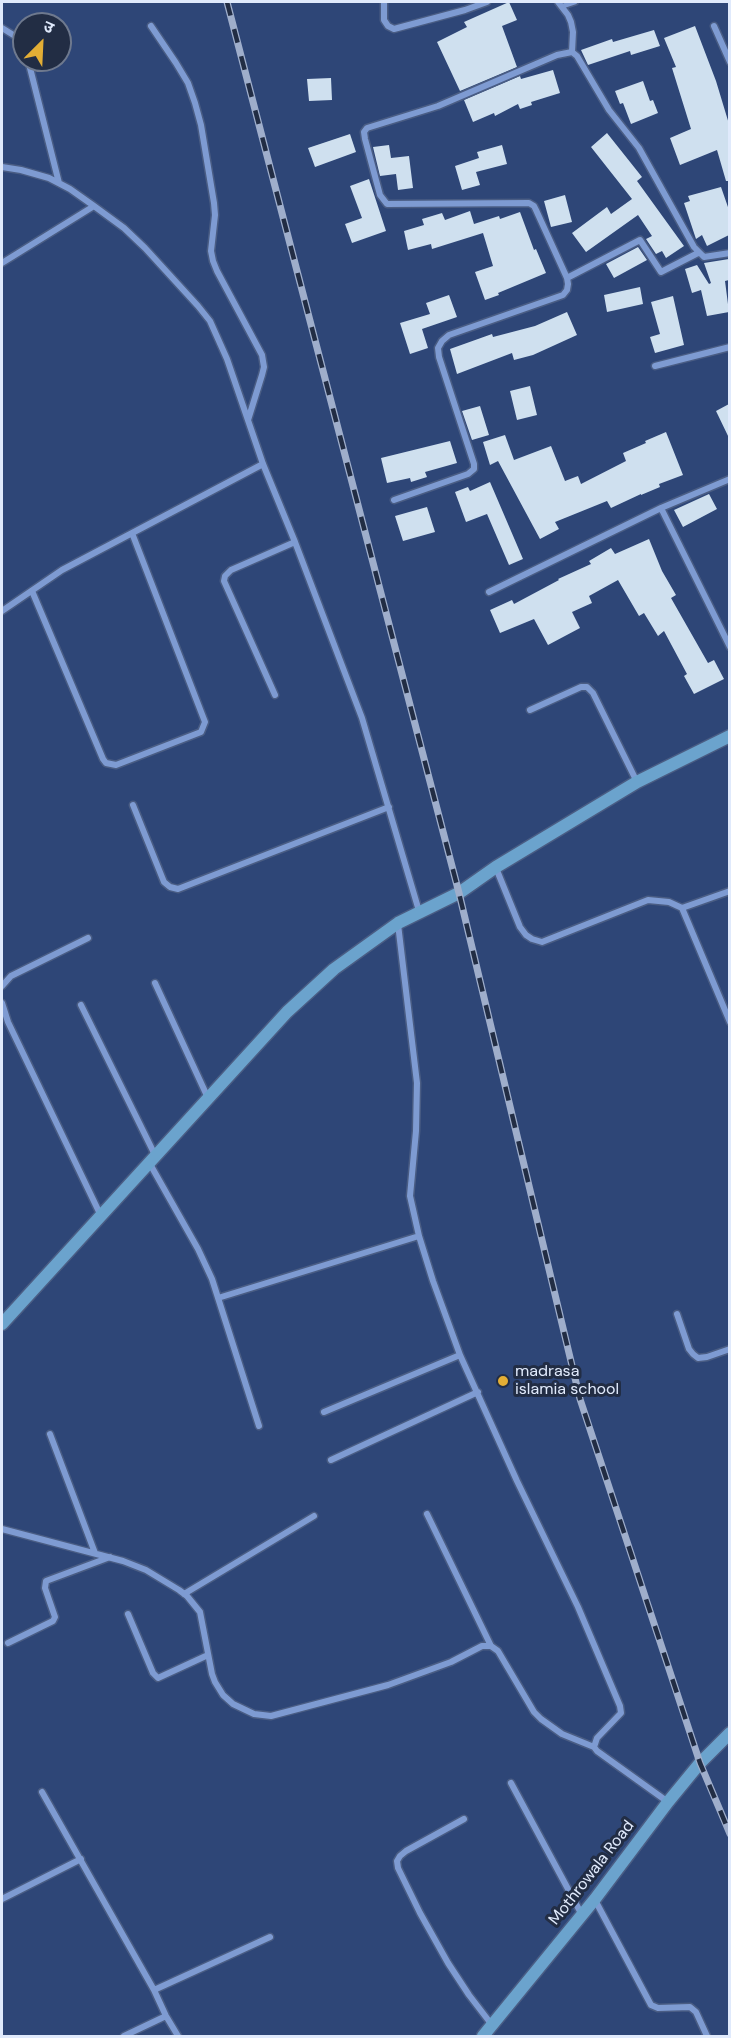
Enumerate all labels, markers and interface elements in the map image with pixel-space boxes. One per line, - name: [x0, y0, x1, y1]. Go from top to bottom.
- north arrow: [12, 12, 72, 72]
- text: उ: [40, 15, 57, 38]
- place label: madrasa islamia school: [515, 1362, 619, 1400]
- marker: madrasa islamia school: [496, 1374, 510, 1388]
- street label: Mothrowala Road: [545, 1817, 639, 1929]

